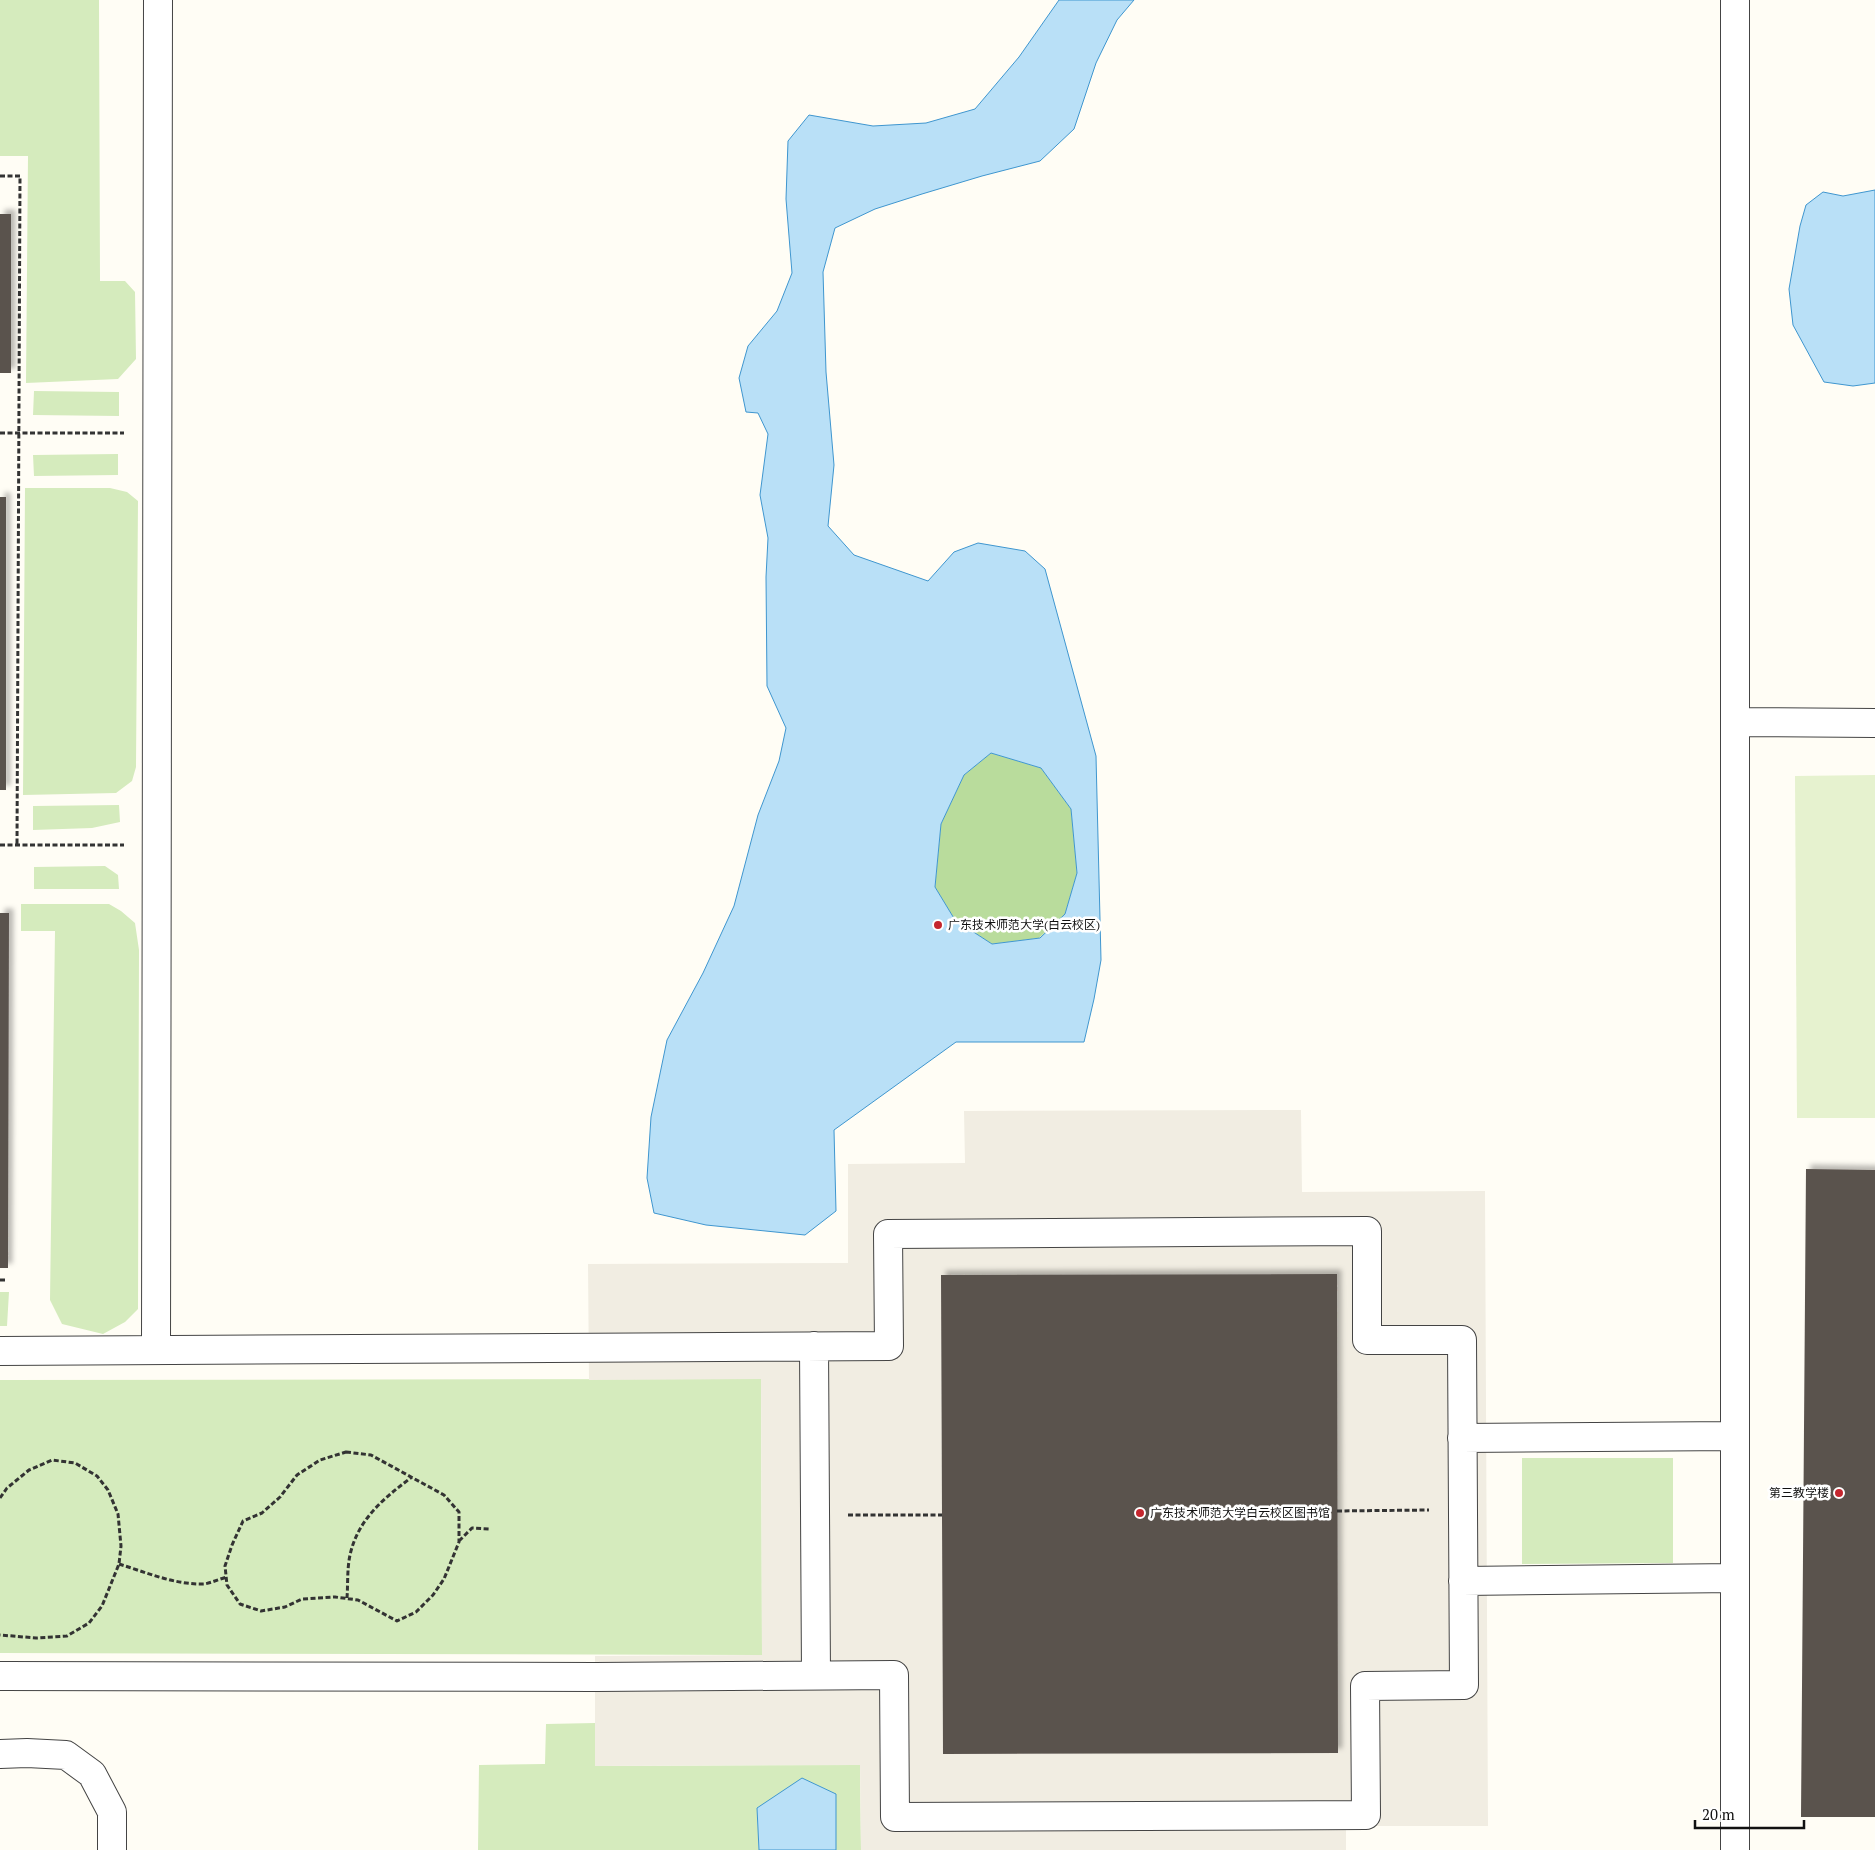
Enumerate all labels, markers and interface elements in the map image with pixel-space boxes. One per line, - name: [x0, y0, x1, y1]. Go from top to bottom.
- place label: 广东技术师范大学(白云校区): [948, 917, 1100, 932]
- marker: 广东技术师范大学(白云校区): [932, 919, 944, 931]
- place label: 第三教学楼: [1769, 1485, 1829, 1500]
- marker: 第三教学楼: [1833, 1487, 1845, 1499]
- place label: 广东技术师范大学白云校区图书馆: [1150, 1505, 1330, 1520]
- marker: 广东技术师范大学白云校区图书馆: [1134, 1507, 1146, 1519]
- scale bar: [1695, 1798, 1804, 1830]
- text: 20 m: [1702, 1804, 1735, 1824]

